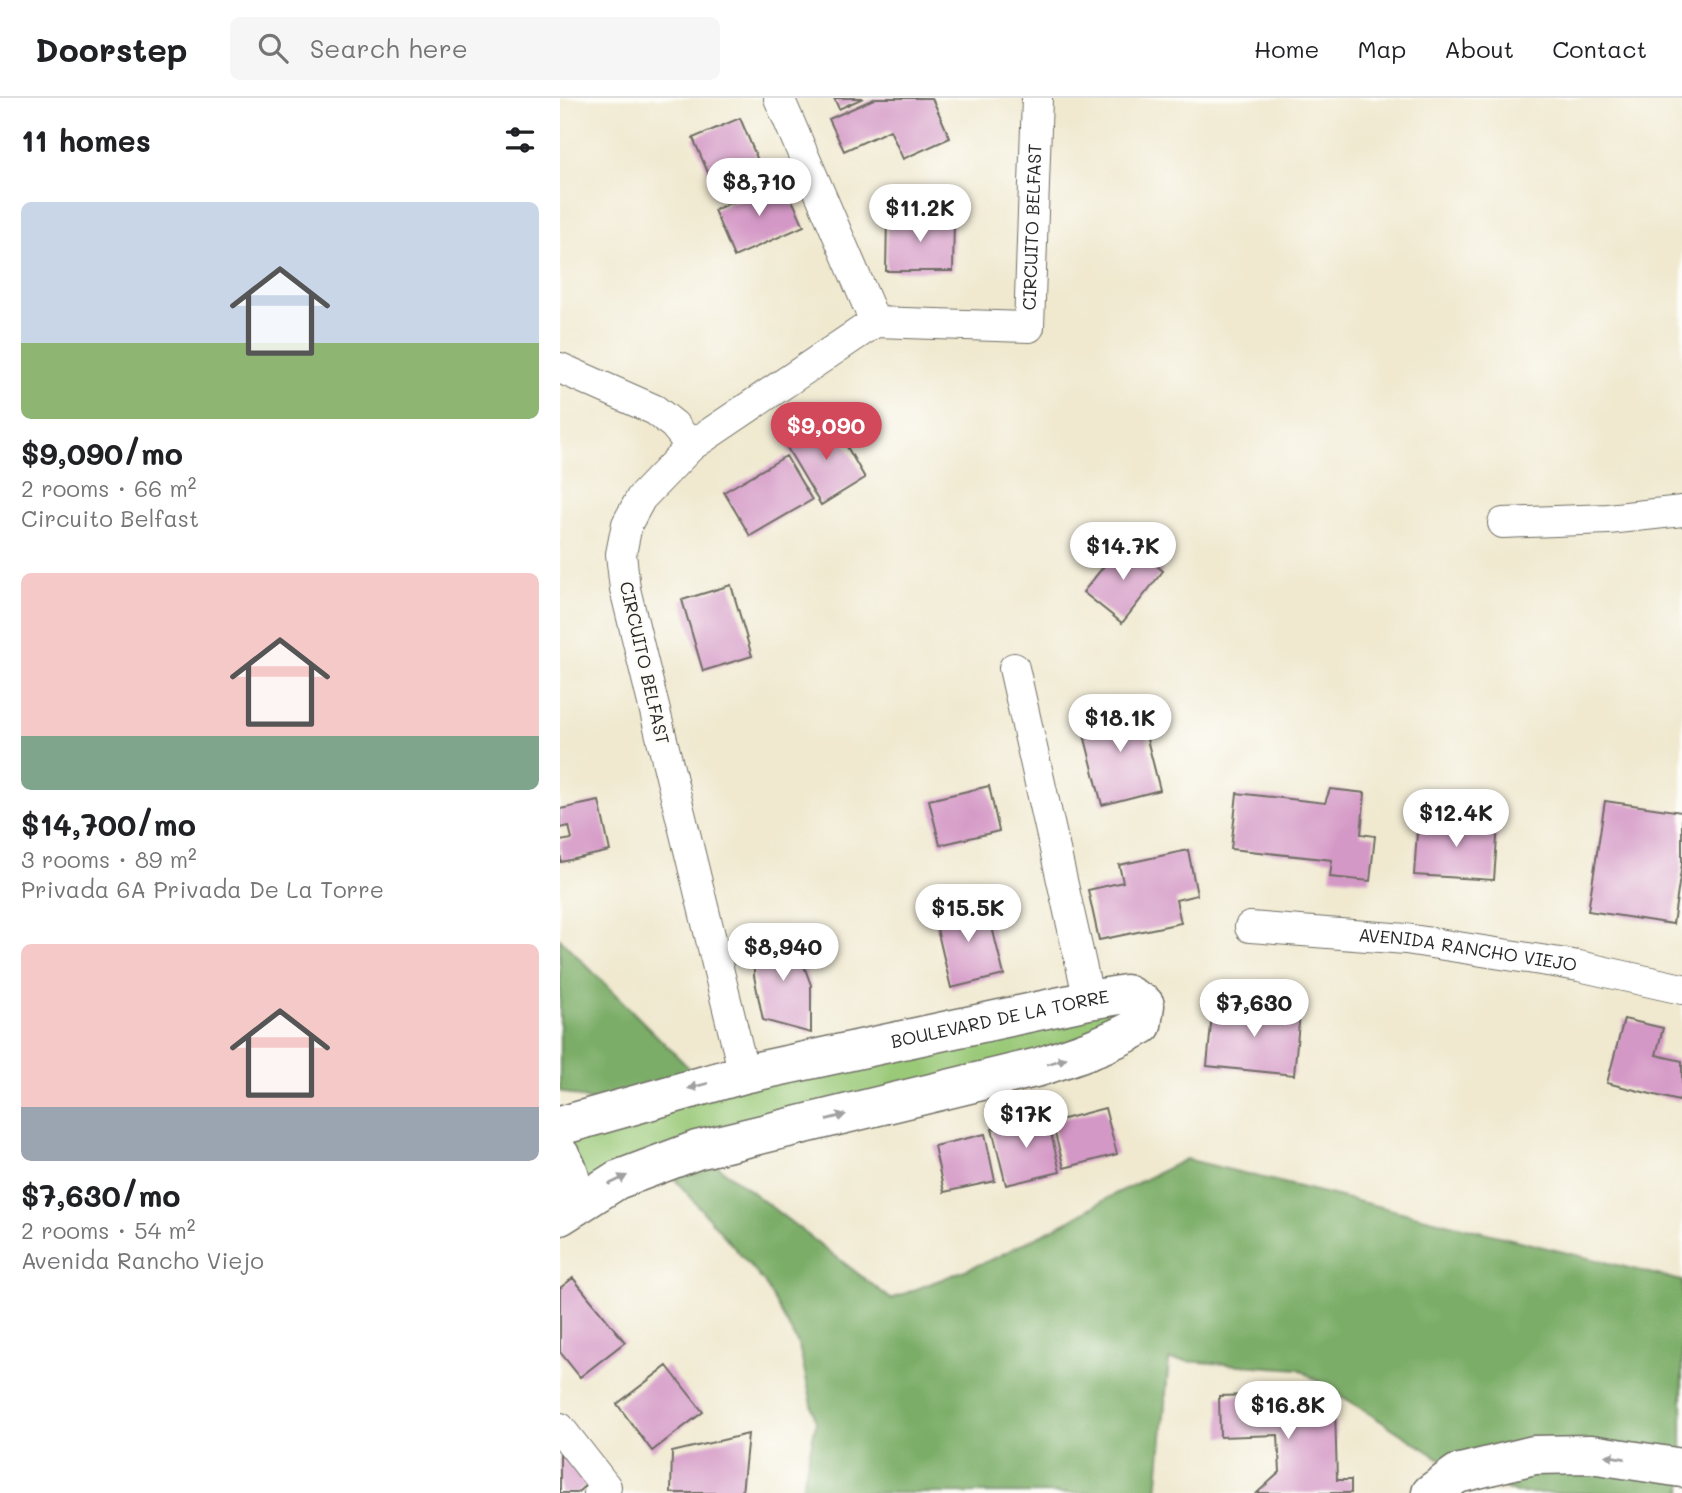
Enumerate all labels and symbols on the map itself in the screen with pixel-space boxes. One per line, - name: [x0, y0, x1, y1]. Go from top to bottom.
- street label: CIRCUITO BELFAST: [1017, 143, 1046, 311]
- pin: $8,710: [702, 158, 816, 218]
- pin: $11.2K: [863, 184, 977, 244]
- pin: $9,090: [769, 402, 883, 462]
- pin: $14.7K: [1066, 522, 1180, 582]
- street label: CIRCUITO BELFAST: [615, 579, 675, 747]
- pin: $18.1K: [1063, 694, 1177, 754]
- pin: $12.4K: [1399, 790, 1513, 849]
- pin: $15.5K: [911, 884, 1025, 944]
- street label: AVENIDA RANCHO VIEJO: [1358, 922, 1579, 977]
- pin: $8,940: [726, 924, 840, 983]
- pin: $7,630: [1197, 979, 1311, 1039]
- street label: BOULEVARD DE LA TORRE: [889, 984, 1111, 1053]
- one-way arrow: [1046, 1055, 1067, 1066]
- one-way arrow: [687, 1081, 709, 1092]
- pin: $17K: [985, 1090, 1067, 1150]
- one-way arrow: [825, 1111, 847, 1122]
- one-way arrow: [608, 1175, 628, 1186]
- pin: $16.8K: [1231, 1382, 1345, 1441]
- one-way arrow: [1604, 1451, 1626, 1462]

